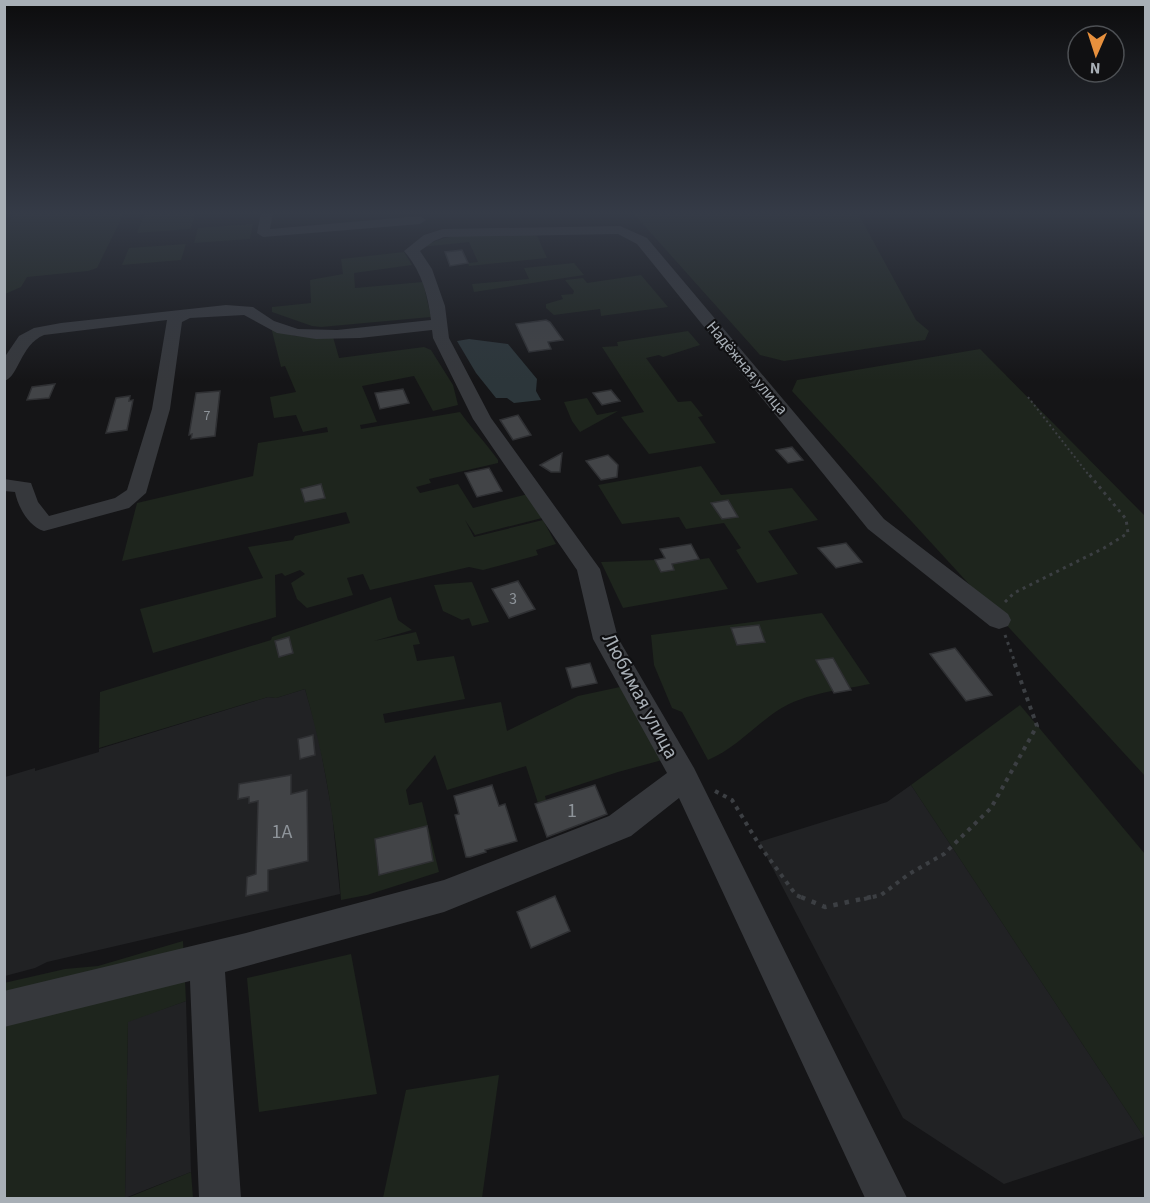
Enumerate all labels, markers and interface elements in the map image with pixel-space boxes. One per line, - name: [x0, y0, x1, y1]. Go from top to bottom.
- north arrow: [1066, 24, 1126, 84]
- text: N: [1089, 57, 1101, 79]
- street label: Надёжная улица: [701, 316, 793, 420]
- house number: 7: [204, 406, 211, 426]
- house number: 3: [509, 588, 517, 610]
- street label: Любимая улица: [595, 628, 685, 764]
- house number: 1: [567, 797, 577, 825]
- house number: 1А: [272, 818, 293, 846]

